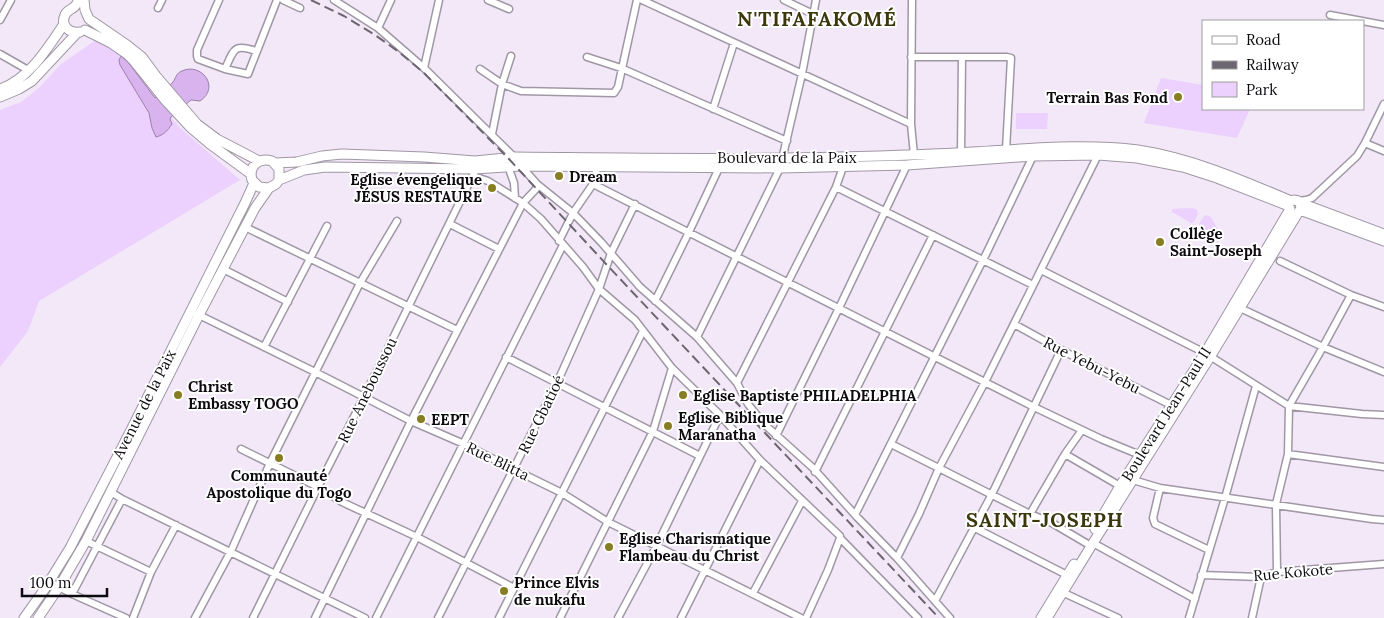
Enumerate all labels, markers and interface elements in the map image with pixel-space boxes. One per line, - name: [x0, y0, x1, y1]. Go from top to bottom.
- district label: N'TIFAFAKOMÉ: [737, 6, 897, 31]
- legend: [1202, 20, 1364, 110]
- text: Road: [1246, 30, 1281, 49]
- text: Railway: [1246, 55, 1299, 74]
- text: Park: [1246, 80, 1277, 99]
- place label: Terrain Bas Fond: [1046, 88, 1168, 107]
- marker: Terrain Bas Fond: [1172, 91, 1184, 103]
- street label: Boulevard de la Paix: [717, 148, 857, 167]
- place label: Dream: [569, 167, 617, 186]
- place label: Eglise évengelique JÉSUS RESTAURE: [350, 170, 482, 206]
- marker: Dream: [553, 170, 565, 182]
- marker: Eglise évengelique JÉSUS RESTAURE: [486, 182, 498, 194]
- place label: Collège Saint-Joseph: [1170, 224, 1263, 260]
- marker: Collège Saint-Joseph: [1154, 236, 1166, 248]
- street label: Rue Yebu-Yebu: [1040, 332, 1144, 398]
- street label: Rue Aneboussou: [333, 334, 401, 446]
- street label: Boulevard Jean-Paul II: [1117, 343, 1215, 485]
- street label: Avenue de la Paix: [108, 346, 180, 463]
- street label: Rue Gbatioé: [514, 372, 568, 456]
- place label: Christ Embassy TOGO: [188, 377, 299, 413]
- place label: Eglise Baptiste PHILADELPHIA: [693, 386, 916, 405]
- marker: Christ Embassy TOGO: [172, 389, 184, 401]
- marker: Eglise Baptiste PHILADELPHIA: [677, 389, 689, 401]
- place label: Eglise Biblique Maranatha: [678, 408, 783, 444]
- place label: EEPT: [431, 410, 469, 429]
- marker: EEPT: [415, 413, 427, 425]
- marker: Eglise Biblique Maranatha: [662, 420, 674, 432]
- street label: Rue Blitta: [463, 438, 533, 484]
- marker: Communauté Apostolique du Togo: [273, 452, 285, 464]
- place label: Communauté Apostolique du Togo: [206, 466, 352, 502]
- district label: SAINT-JOSEPH: [966, 507, 1124, 532]
- place label: Eglise Charismatique Flambeau du Christ: [619, 529, 771, 565]
- marker: Eglise Charismatique Flambeau du Christ: [603, 541, 615, 553]
- street label: Rue Kokote: [1252, 559, 1334, 585]
- scale bar: [22, 566, 108, 598]
- text: 100 m: [30, 573, 71, 592]
- place label: Prince Elvis de nukafu: [514, 573, 599, 609]
- marker: Prince Elvis de nukafu: [498, 585, 510, 597]

